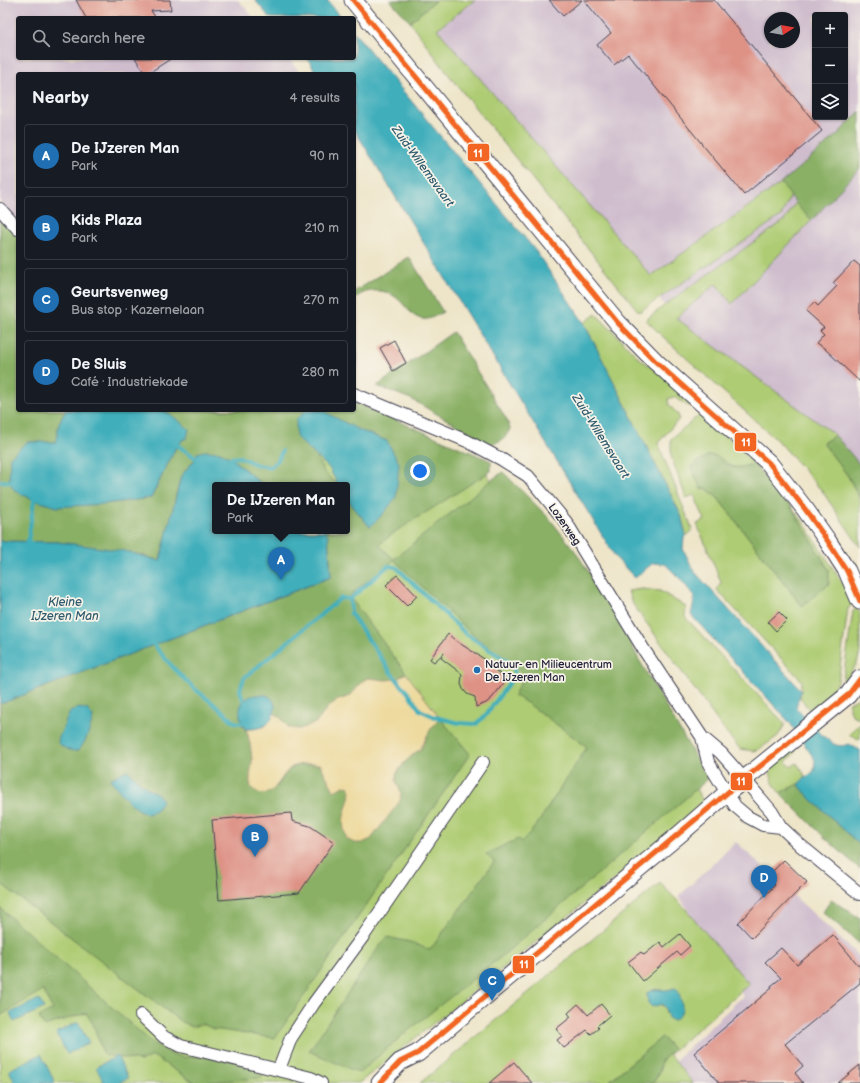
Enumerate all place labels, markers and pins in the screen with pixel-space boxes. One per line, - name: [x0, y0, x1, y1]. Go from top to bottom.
- pin: A: [268, 547, 294, 580]
- place label: Natuur- en Milieucentrum De IJzeren Man: [485, 658, 612, 684]
- marker: Natuur- en Milieucentrum De IJzeren Man: [472, 665, 482, 675]
- pin: B: [242, 824, 268, 857]
- pin: D: [751, 865, 777, 898]
- pin: C: [479, 968, 505, 1001]

